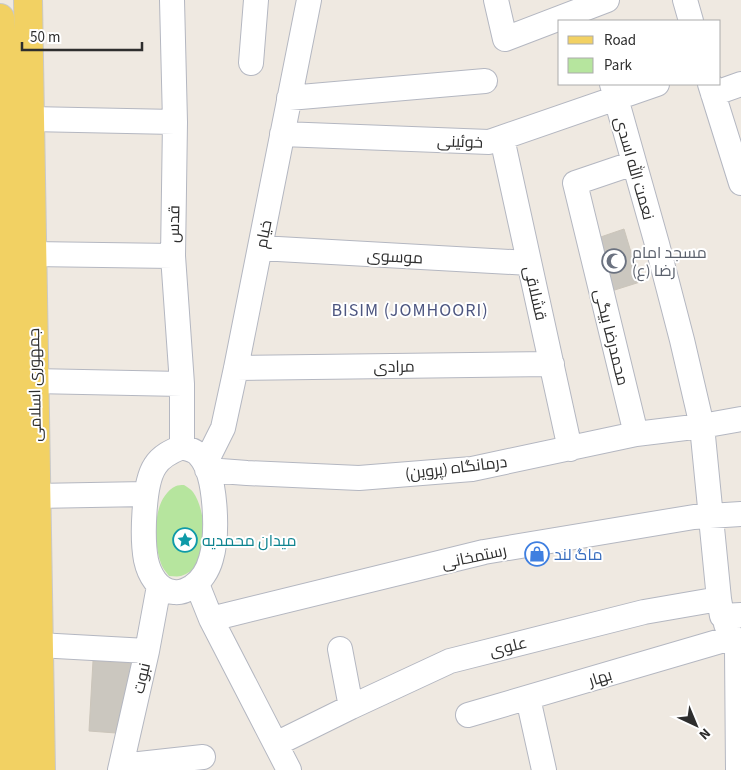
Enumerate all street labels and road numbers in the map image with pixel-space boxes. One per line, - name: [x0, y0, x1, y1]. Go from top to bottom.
- street label: نعمت الله اسدی: [609, 114, 659, 222]
- street label: خوئینی: [437, 130, 483, 154]
- street label: قدس: [163, 205, 185, 243]
- street label: خیام: [250, 218, 277, 250]
- street label: موسوی: [366, 245, 424, 269]
- street label: قشلاقی: [518, 264, 552, 322]
- street label: محمدرضا بیگی: [588, 287, 634, 388]
- street label: جمهوری اسلامی: [23, 328, 47, 442]
- street label: مرادی: [373, 356, 415, 378]
- street label: درمانگاه (پروین): [404, 451, 508, 485]
- street label: رستمخانی: [440, 539, 509, 575]
- street label: علوی: [487, 632, 529, 662]
- street label: نبوت: [128, 661, 156, 696]
- street label: بهار: [585, 664, 615, 692]

